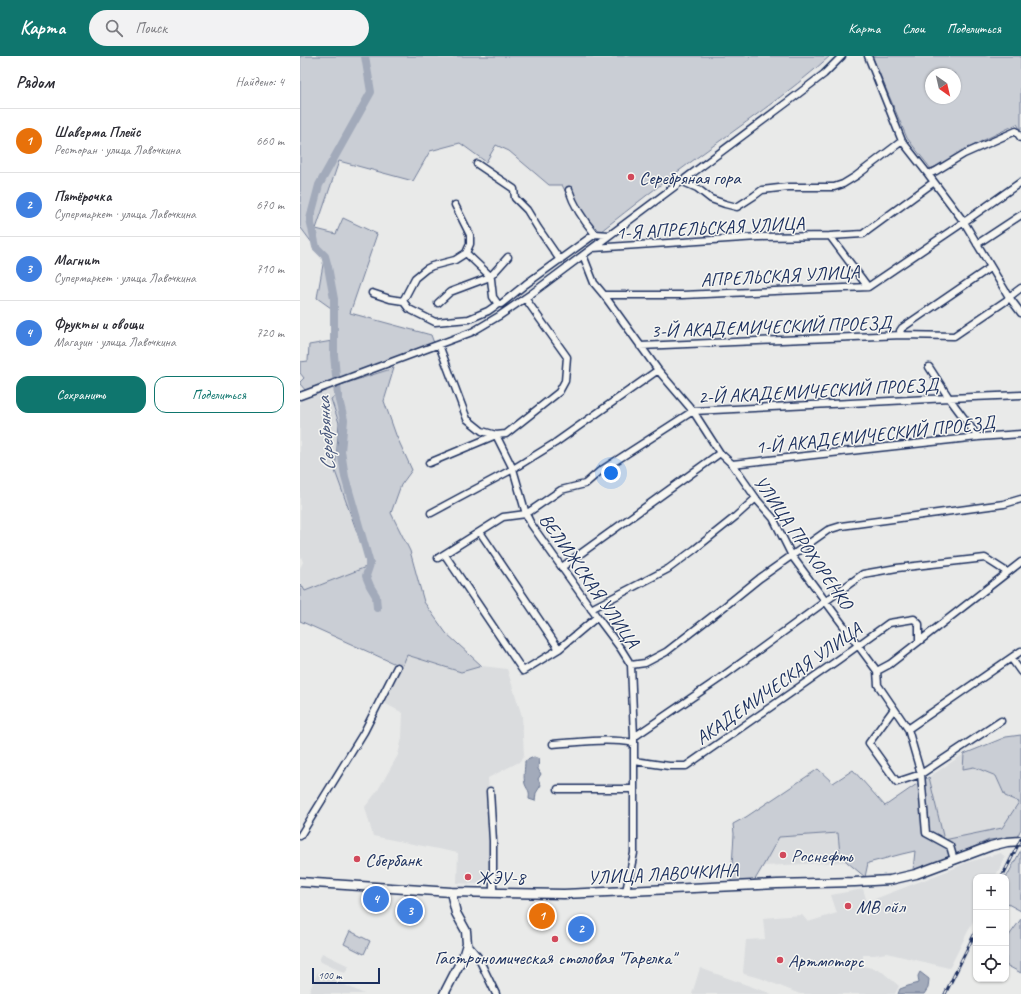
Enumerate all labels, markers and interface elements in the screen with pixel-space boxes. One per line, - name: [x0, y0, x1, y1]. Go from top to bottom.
- search box: [89, 10, 369, 46]
- text: Карта: [20, 16, 65, 40]
- icon: search: [103, 17, 125, 39]
- text: Поиск: [135, 19, 167, 38]
- text: Карта: [848, 20, 880, 37]
- text: Слои: [902, 20, 925, 37]
- text: Поделиться: [947, 20, 1001, 37]
- north arrow: [925, 68, 961, 104]
- text: Рядом: [16, 72, 54, 93]
- text: Найдено: 4: [236, 74, 284, 90]
- text: Шаверма Плейс: [54, 123, 141, 142]
- text: 1: [26, 133, 32, 149]
- text: 660 m: [256, 133, 284, 149]
- text: Ресторан · улица Лавочкина: [54, 142, 180, 158]
- place label: Серебряная гора: [639, 166, 742, 190]
- marker: Серебряная гора: [626, 172, 636, 182]
- text: Пятёрочка: [54, 187, 111, 206]
- text: 2: [26, 197, 32, 213]
- text: 670 m: [256, 197, 284, 213]
- text: Супермаркет · улица Лавочкина: [54, 206, 196, 222]
- street label: 1-Я АПРЕЛЬСКАЯ УЛИЦА: [615, 211, 805, 245]
- text: Магнит: [54, 251, 99, 270]
- street label: АПРЕЛЬСКАЯ УЛИЦА: [700, 260, 861, 292]
- text: 3: [26, 261, 32, 277]
- text: 710 m: [256, 261, 284, 277]
- text: Супермаркет · улица Лавочкина: [54, 270, 196, 286]
- street label: 3-Й АКАДЕМИЧЕСКИЙ ПРОЕЗД: [650, 311, 894, 343]
- text: Фрукты и овощи: [54, 315, 143, 334]
- text: 4: [26, 325, 32, 341]
- text: 720 m: [256, 325, 284, 341]
- text: Магазин · улица Лавочкина: [54, 334, 176, 350]
- street label: 2-Й АКАДЕМИЧЕСКИЙ ПРОЕЗД: [697, 373, 941, 409]
- button: Сохранить: [16, 376, 146, 413]
- button: Поделиться: [154, 376, 284, 413]
- water label: Серебрянка: [310, 394, 341, 472]
- street label: 1-Й АКАДЕМИЧЕСКИЙ ПРОЕЗД: [754, 410, 998, 459]
- your location: [601, 463, 621, 483]
- street label: УЛИЦА ПРОХОРЕНКО: [748, 471, 860, 616]
- street label: ВЕЛИЖСКАЯ УЛИЦА: [534, 509, 645, 654]
- street label: АКАДЕМИЧЕСКАЯ УЛИЦА: [691, 617, 867, 750]
- place label: Роснефть: [791, 844, 854, 868]
- place label: Сбербанк: [365, 848, 423, 872]
- marker: Роснефть: [778, 850, 788, 860]
- marker: Сбербанк: [352, 854, 362, 864]
- street label: УЛИЦА ЛАВОЧКИНА: [587, 858, 740, 890]
- place label: ЖЭУ-8: [476, 866, 528, 890]
- marker: ЖЭУ-8: [463, 872, 473, 882]
- map controls: [973, 874, 1009, 982]
- button: +: [973, 874, 1009, 910]
- pin: 4: [363, 884, 389, 914]
- place label: МВ ойл: [856, 895, 906, 919]
- pin: 3: [397, 896, 423, 926]
- pin: 1: [529, 901, 555, 931]
- marker: МВ ойл: [843, 901, 853, 911]
- button: −: [973, 910, 1009, 946]
- pin: 2: [568, 914, 594, 944]
- marker: Гастрономическая столовая "Тарелка": [550, 934, 560, 944]
- place label: Гастрономическая столовая "Тарелка": [435, 946, 679, 970]
- button: locate: [973, 946, 1009, 982]
- place label: Артмоторс: [788, 949, 865, 973]
- marker: Артмоторс: [775, 955, 785, 965]
- scale bar: [312, 966, 380, 985]
- text: 100 m: [318, 968, 342, 982]

